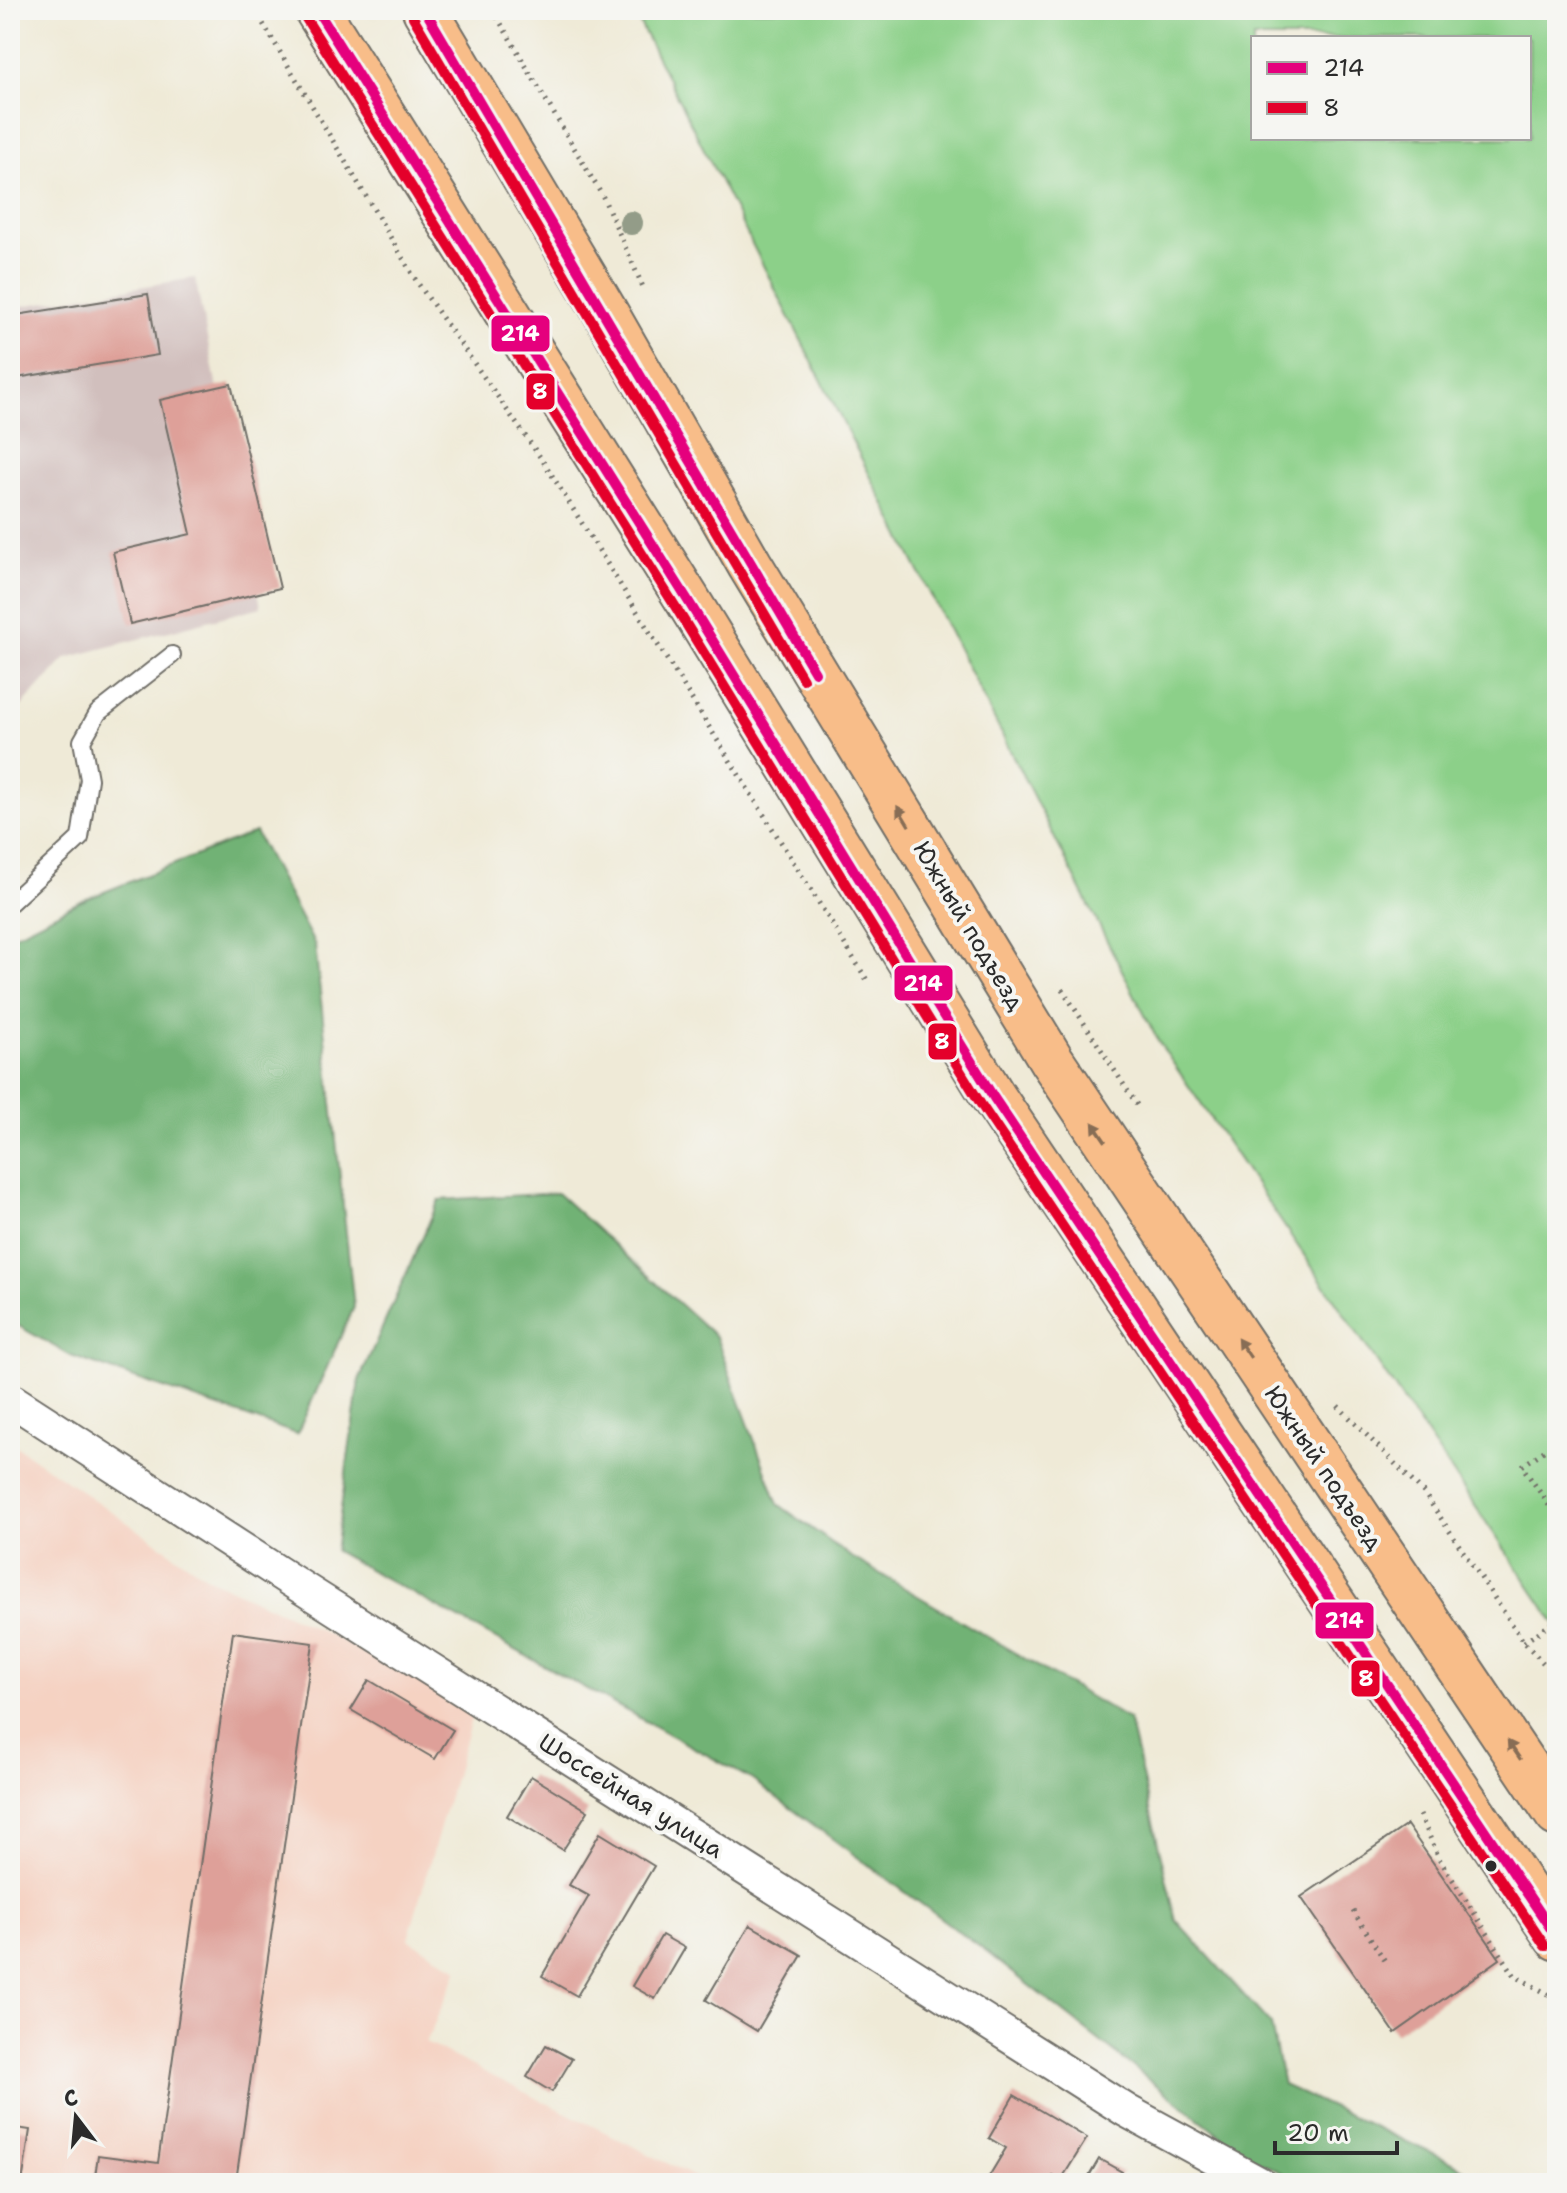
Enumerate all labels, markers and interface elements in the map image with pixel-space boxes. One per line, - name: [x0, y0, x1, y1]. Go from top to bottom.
- legend: [1251, 36, 1531, 140]
- text: 214: [1323, 52, 1364, 84]
- text: 8: [1323, 92, 1340, 124]
- line badge: 214: [490, 314, 551, 353]
- text: 214: [500, 319, 540, 348]
- line badge: 8: [525, 372, 556, 411]
- text: 8: [532, 377, 548, 406]
- one-way arrow: [896, 805, 910, 827]
- street label: Южный подъезд: [906, 835, 1032, 1017]
- line badge: 214: [893, 964, 954, 1002]
- text: 214: [903, 969, 943, 998]
- line badge: 8: [927, 1022, 958, 1061]
- text: 8: [934, 1027, 950, 1056]
- one-way arrow: [1092, 1121, 1107, 1142]
- one-way arrow: [1237, 1337, 1252, 1358]
- street label: Южный подъезд: [1257, 1379, 1391, 1557]
- line badge: 214: [1314, 1601, 1375, 1640]
- text: 214: [1324, 1606, 1364, 1635]
- line badge: 8: [1350, 1659, 1381, 1698]
- text: 8: [1358, 1664, 1374, 1693]
- street label: Шоссейная улица: [533, 1726, 730, 1866]
- one-way arrow: [1506, 1739, 1521, 1760]
- unlabelled marker: [1483, 1858, 1499, 1874]
- north arrow: [36, 2077, 116, 2157]
- text: С: [60, 2082, 81, 2114]
- scale bar: [1275, 2105, 1397, 2155]
- text: 20 m: [1287, 2117, 1349, 2149]

